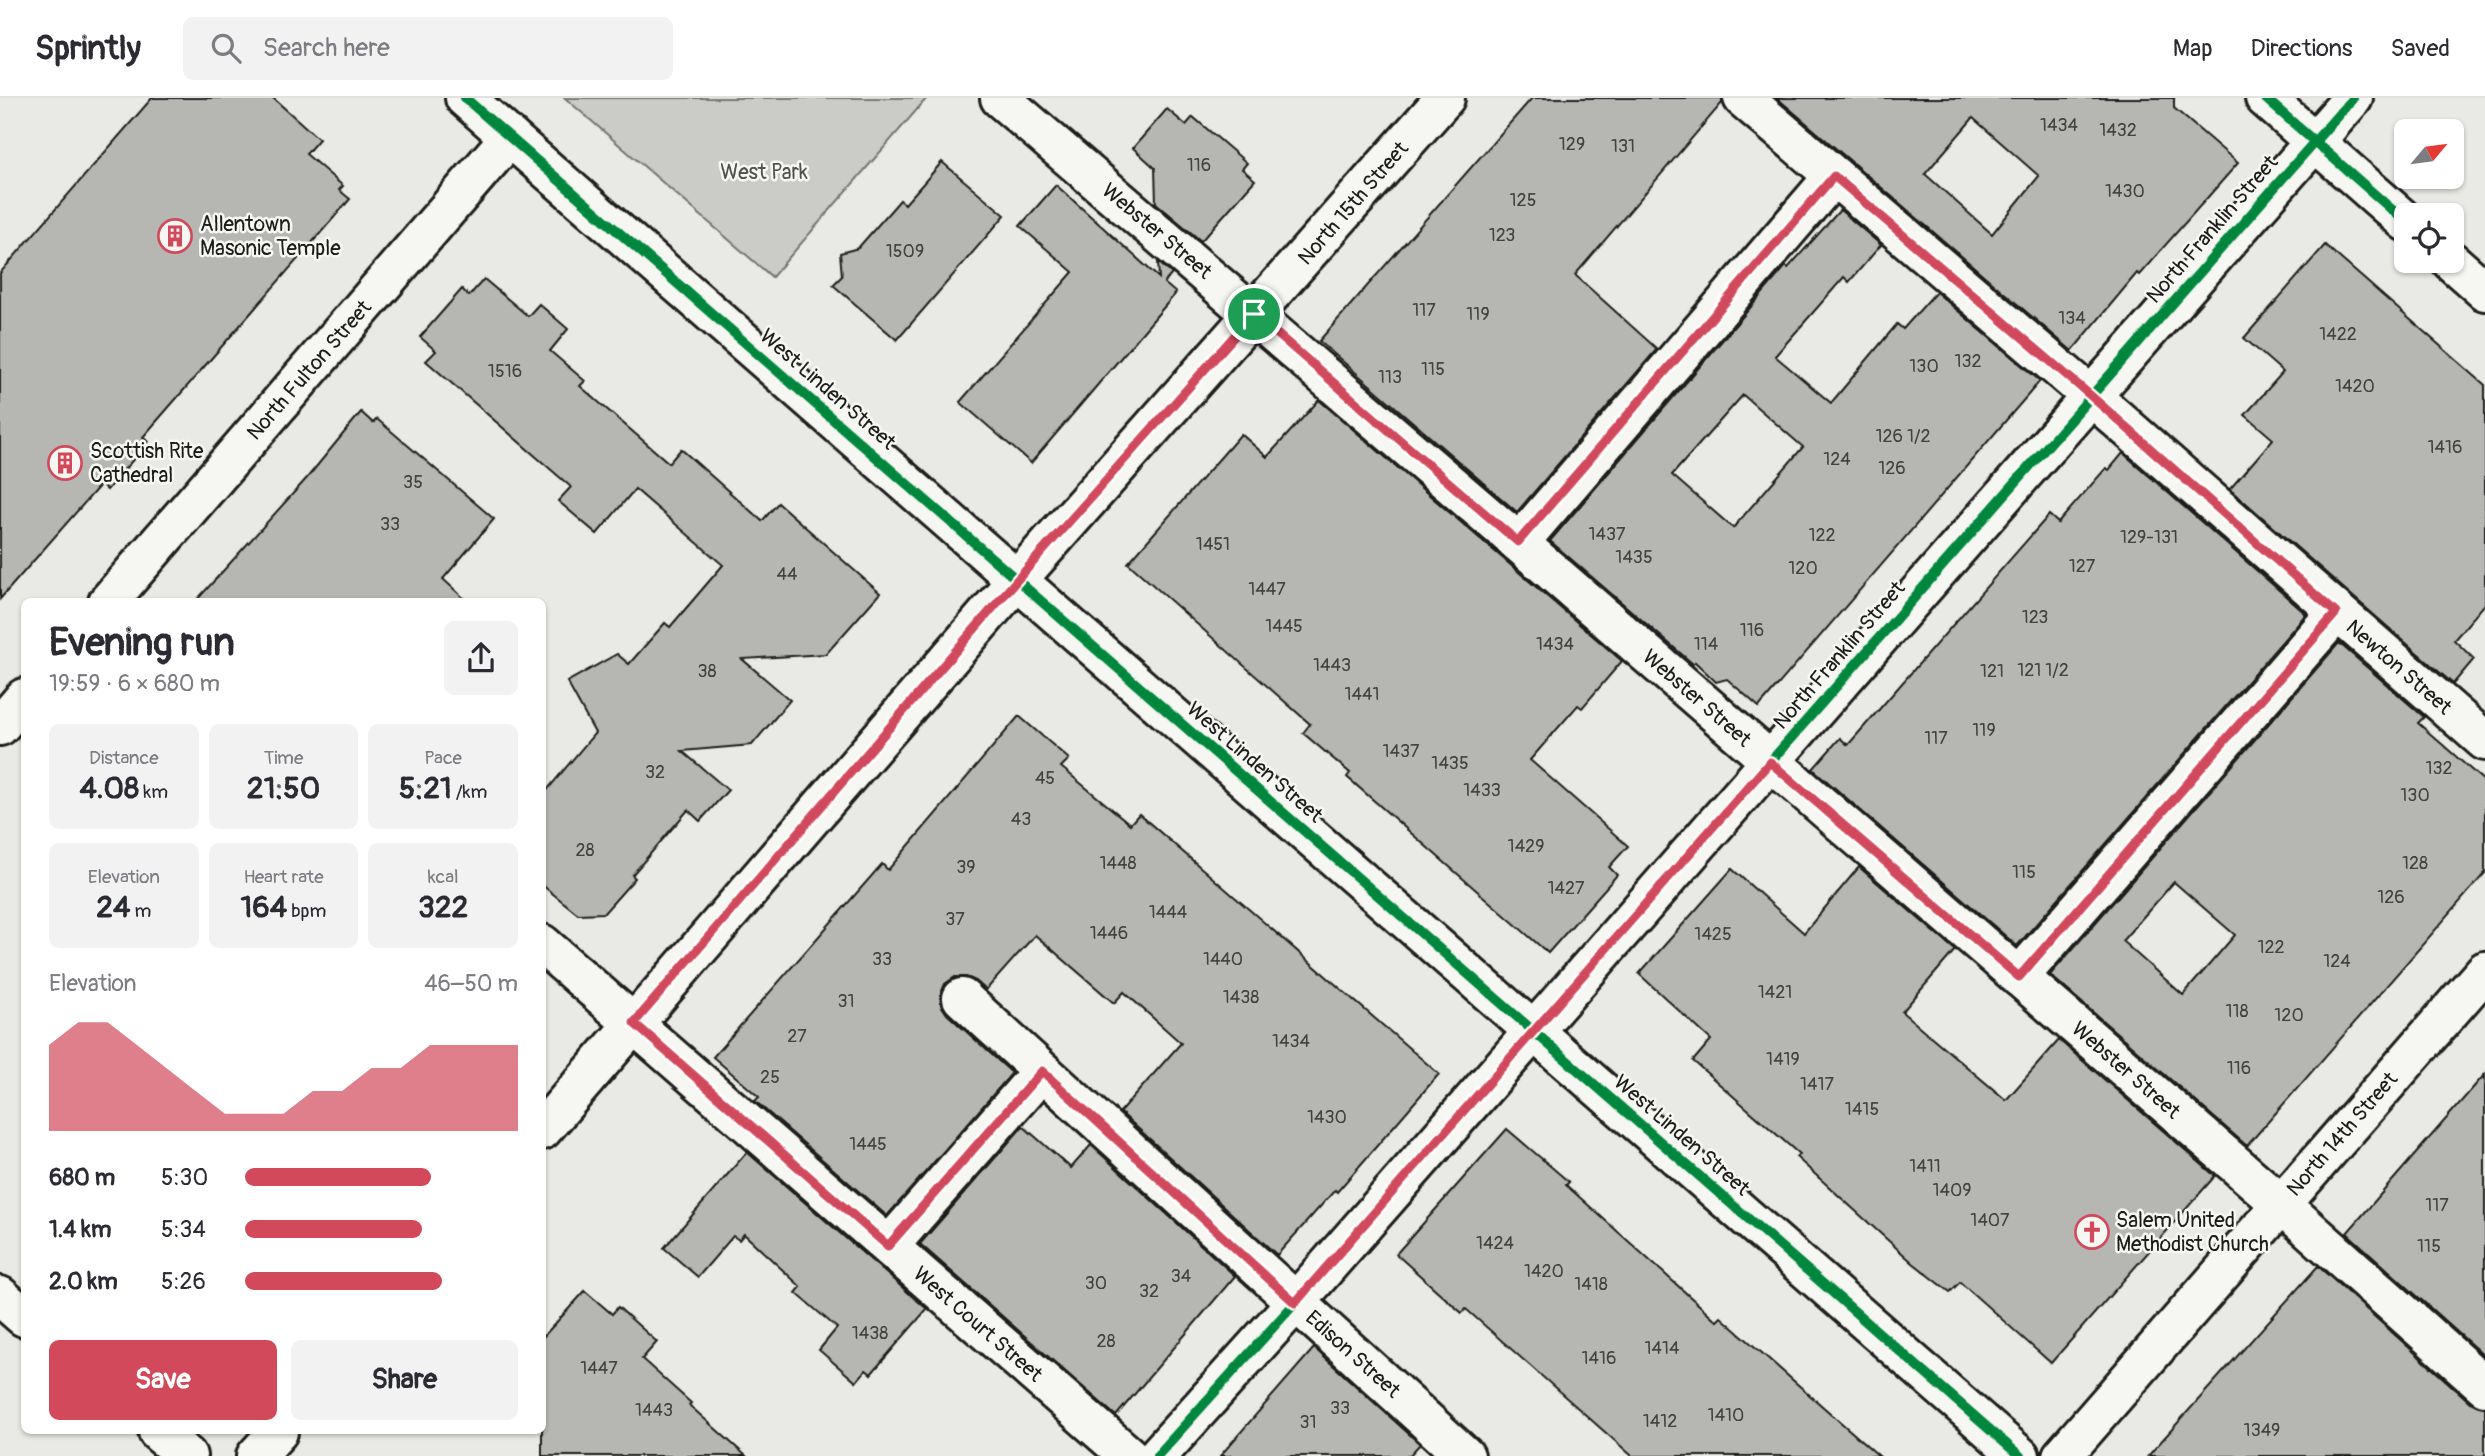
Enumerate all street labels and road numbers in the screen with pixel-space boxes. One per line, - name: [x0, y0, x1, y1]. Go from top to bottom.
- street label: North 15th Street: [1292, 135, 1415, 271]
- street label: North Franklin Street: [2141, 149, 2284, 309]
- street label: Webster Street: [1096, 177, 1218, 286]
- street label: North Fulton Street: [241, 294, 378, 446]
- street label: West Linden Street: [754, 323, 902, 456]
- street label: North Franklin Street: [1768, 575, 1911, 735]
- street label: Newton Street: [2340, 614, 2458, 721]
- street label: Webster Street: [1637, 644, 1757, 753]
- street label: West Linden Street: [1181, 696, 1329, 829]
- street label: Webster Street: [2066, 1016, 2186, 1125]
- street label: North 14th Street: [2281, 1066, 2404, 1202]
- street label: West Linden Street: [1608, 1069, 1756, 1202]
- street label: West Court Street: [907, 1261, 1048, 1388]
- street label: Edison Street: [1299, 1305, 1406, 1405]

